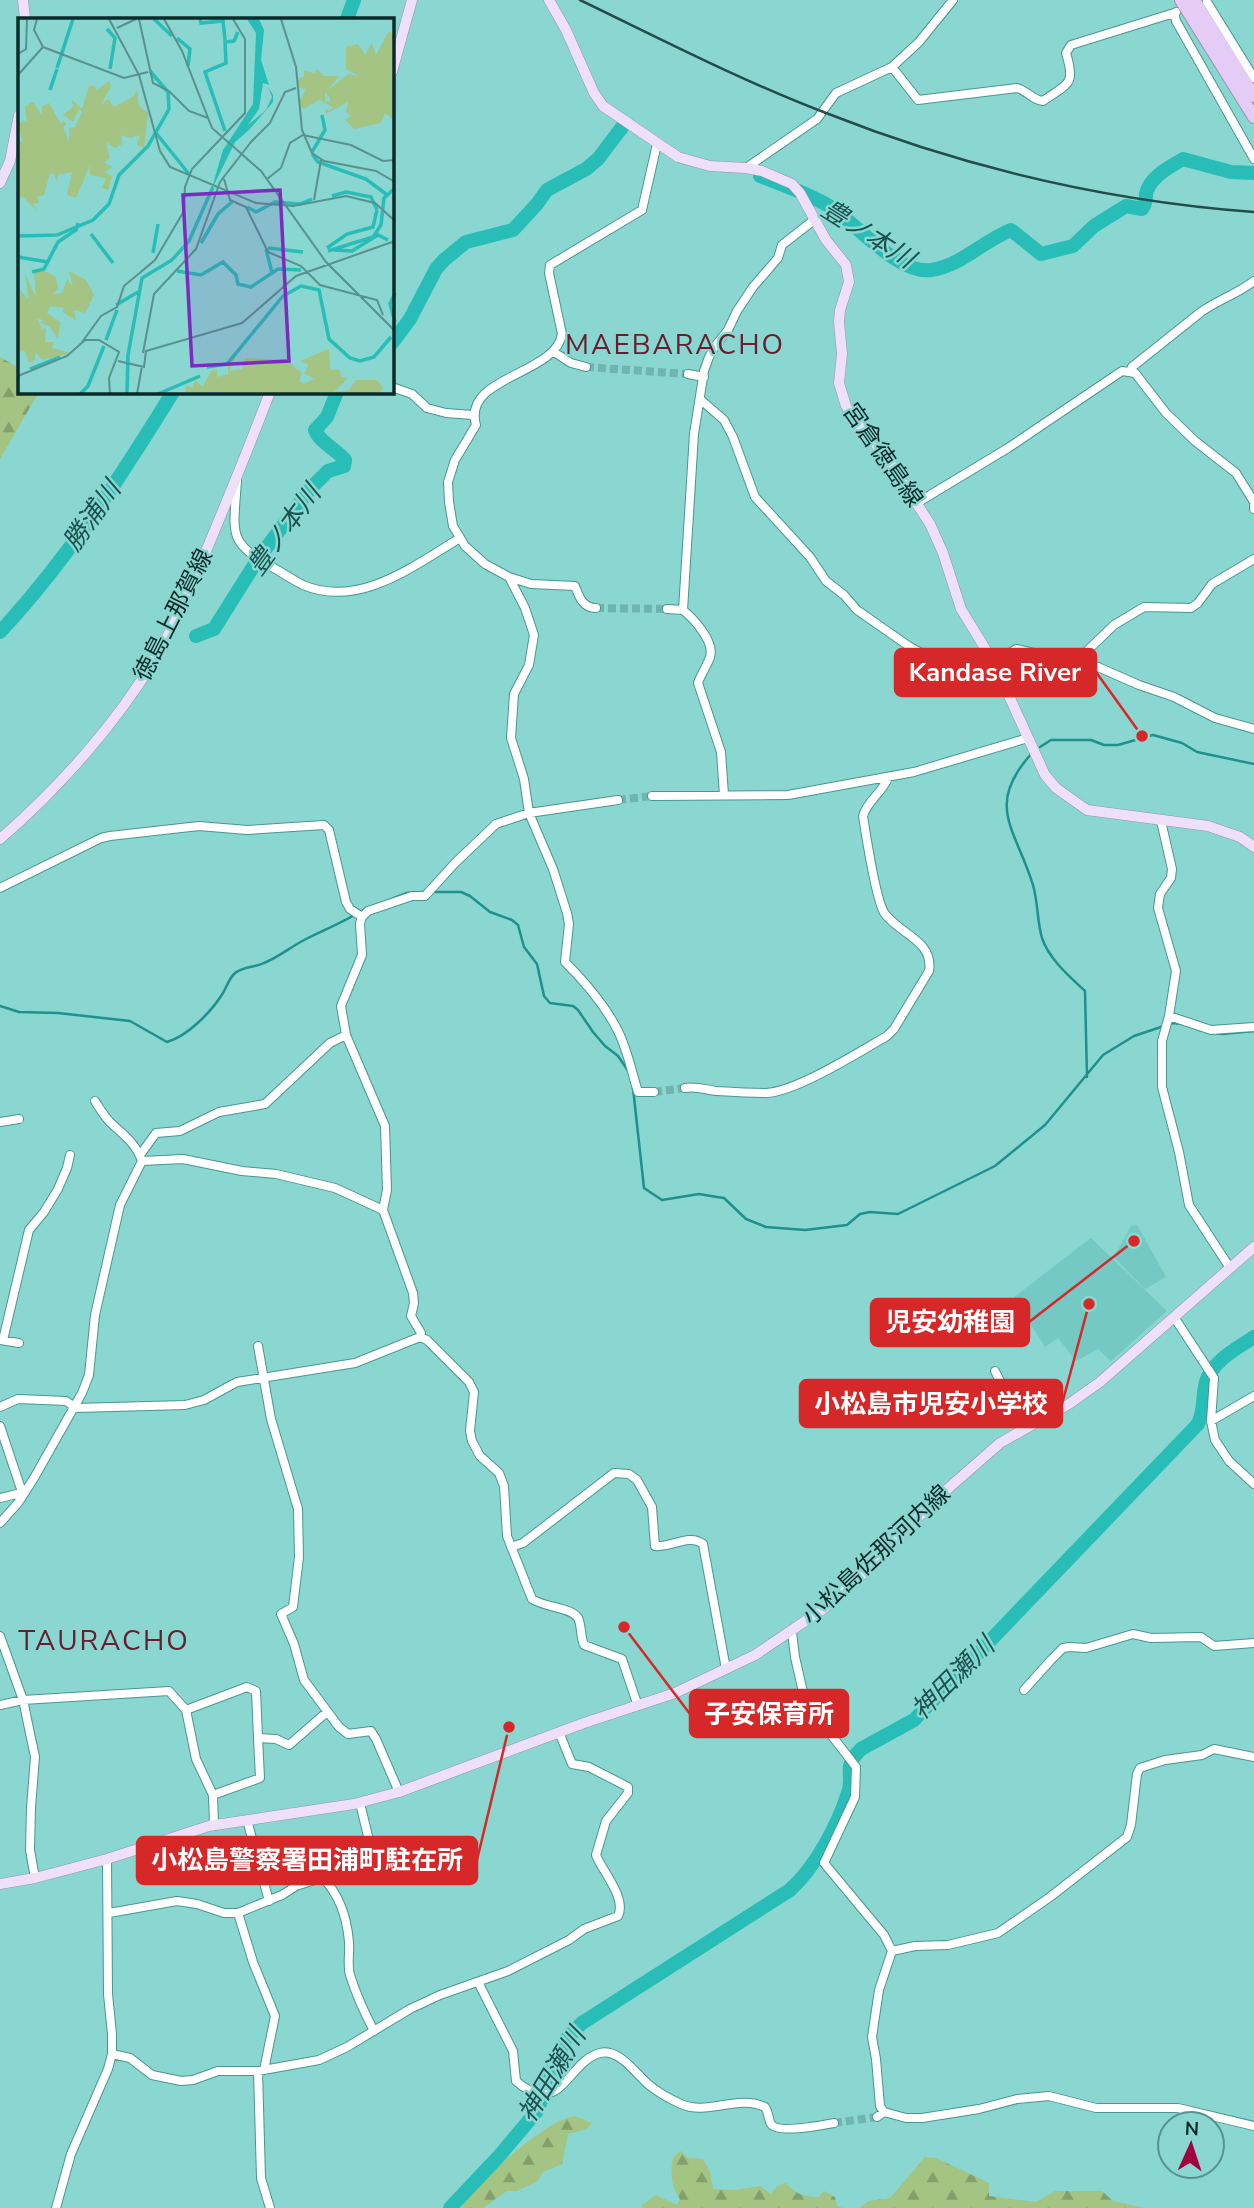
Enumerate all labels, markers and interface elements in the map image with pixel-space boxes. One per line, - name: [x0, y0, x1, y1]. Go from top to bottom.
- inset map: [18, 18, 394, 394]
- water label: 豊ノ本川: [815, 192, 924, 278]
- district label: MAEBARACHO: [565, 326, 785, 364]
- street label: 宮倉徳島線: [835, 397, 931, 513]
- water label: 勝浦川: [55, 472, 130, 558]
- water label: 豊ノ本川: [239, 475, 330, 582]
- street label: 徳島上那賀線: [126, 544, 220, 686]
- callout: Kandase River: [895, 649, 1096, 696]
- text: Kandase River: [909, 655, 1082, 690]
- callout: 児安幼稚園: [871, 1299, 1029, 1346]
- text: 児安幼稚園: [885, 1305, 1015, 1340]
- callout: 小松島市児安小学校: [800, 1380, 1062, 1427]
- text: 小松島市児安小学校: [814, 1387, 1048, 1422]
- street label: 小松島佐那河内線: [795, 1478, 957, 1632]
- district label: TAURACHO: [18, 1622, 190, 1660]
- water label: 神田瀬川: [904, 1627, 1004, 1727]
- callout: 子安保育所: [690, 1690, 848, 1737]
- text: 子安保育所: [704, 1697, 834, 1732]
- callout: 小松島警察署田浦町駐在所: [137, 1837, 477, 1884]
- text: 小松島警察署田浦町駐在所: [151, 1843, 463, 1878]
- water label: 神田瀬川: [510, 2019, 595, 2129]
- north arrow: [1156, 2110, 1226, 2180]
- text: N: [1184, 2116, 1200, 2142]

